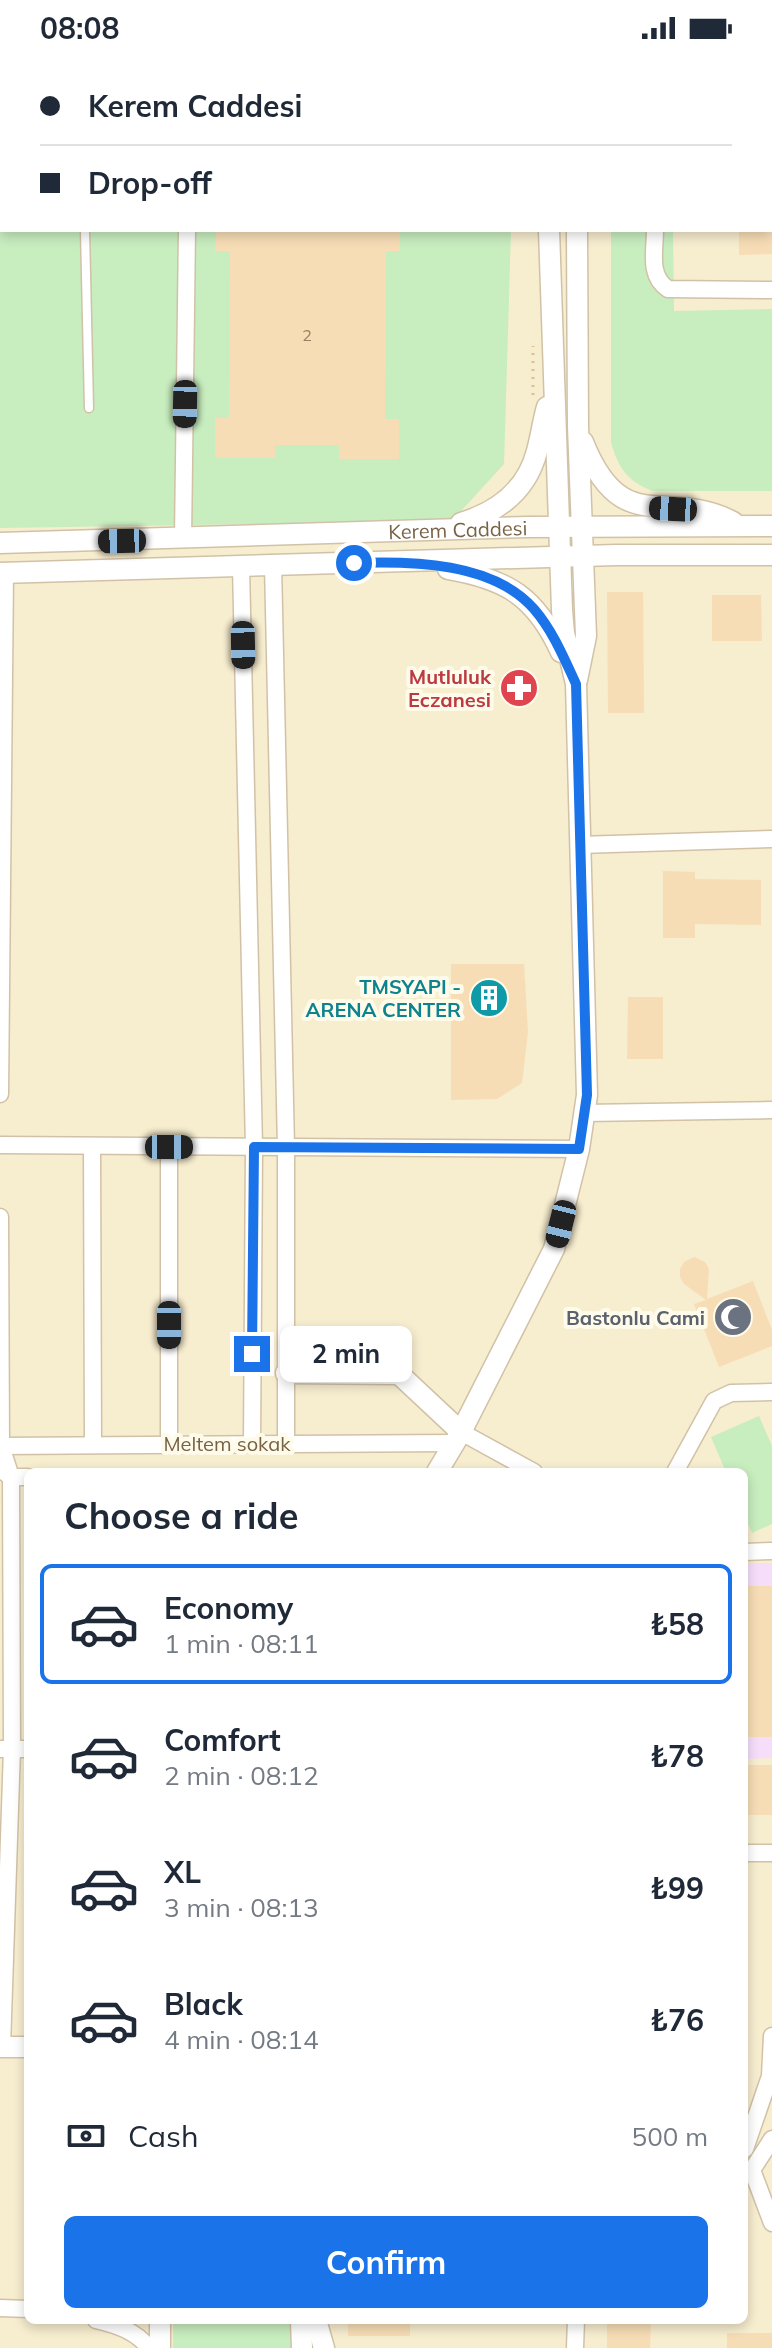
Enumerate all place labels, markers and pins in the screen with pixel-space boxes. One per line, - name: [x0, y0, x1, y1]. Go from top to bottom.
- place label: Mutluluk Eczanesi: [408, 664, 492, 712]
- pharmacy icon: Mutluluk Eczanesi: [498, 667, 540, 709]
- place label: TMSYAPI - ARENA CENTER: [305, 974, 461, 1022]
- building icon: TMSYAPI - ARENA CENTER: [468, 977, 510, 1019]
- mosque icon: Bastonlu Cami: [712, 1296, 754, 1338]
- place label: Bastonlu Cami: [566, 1305, 705, 1330]

